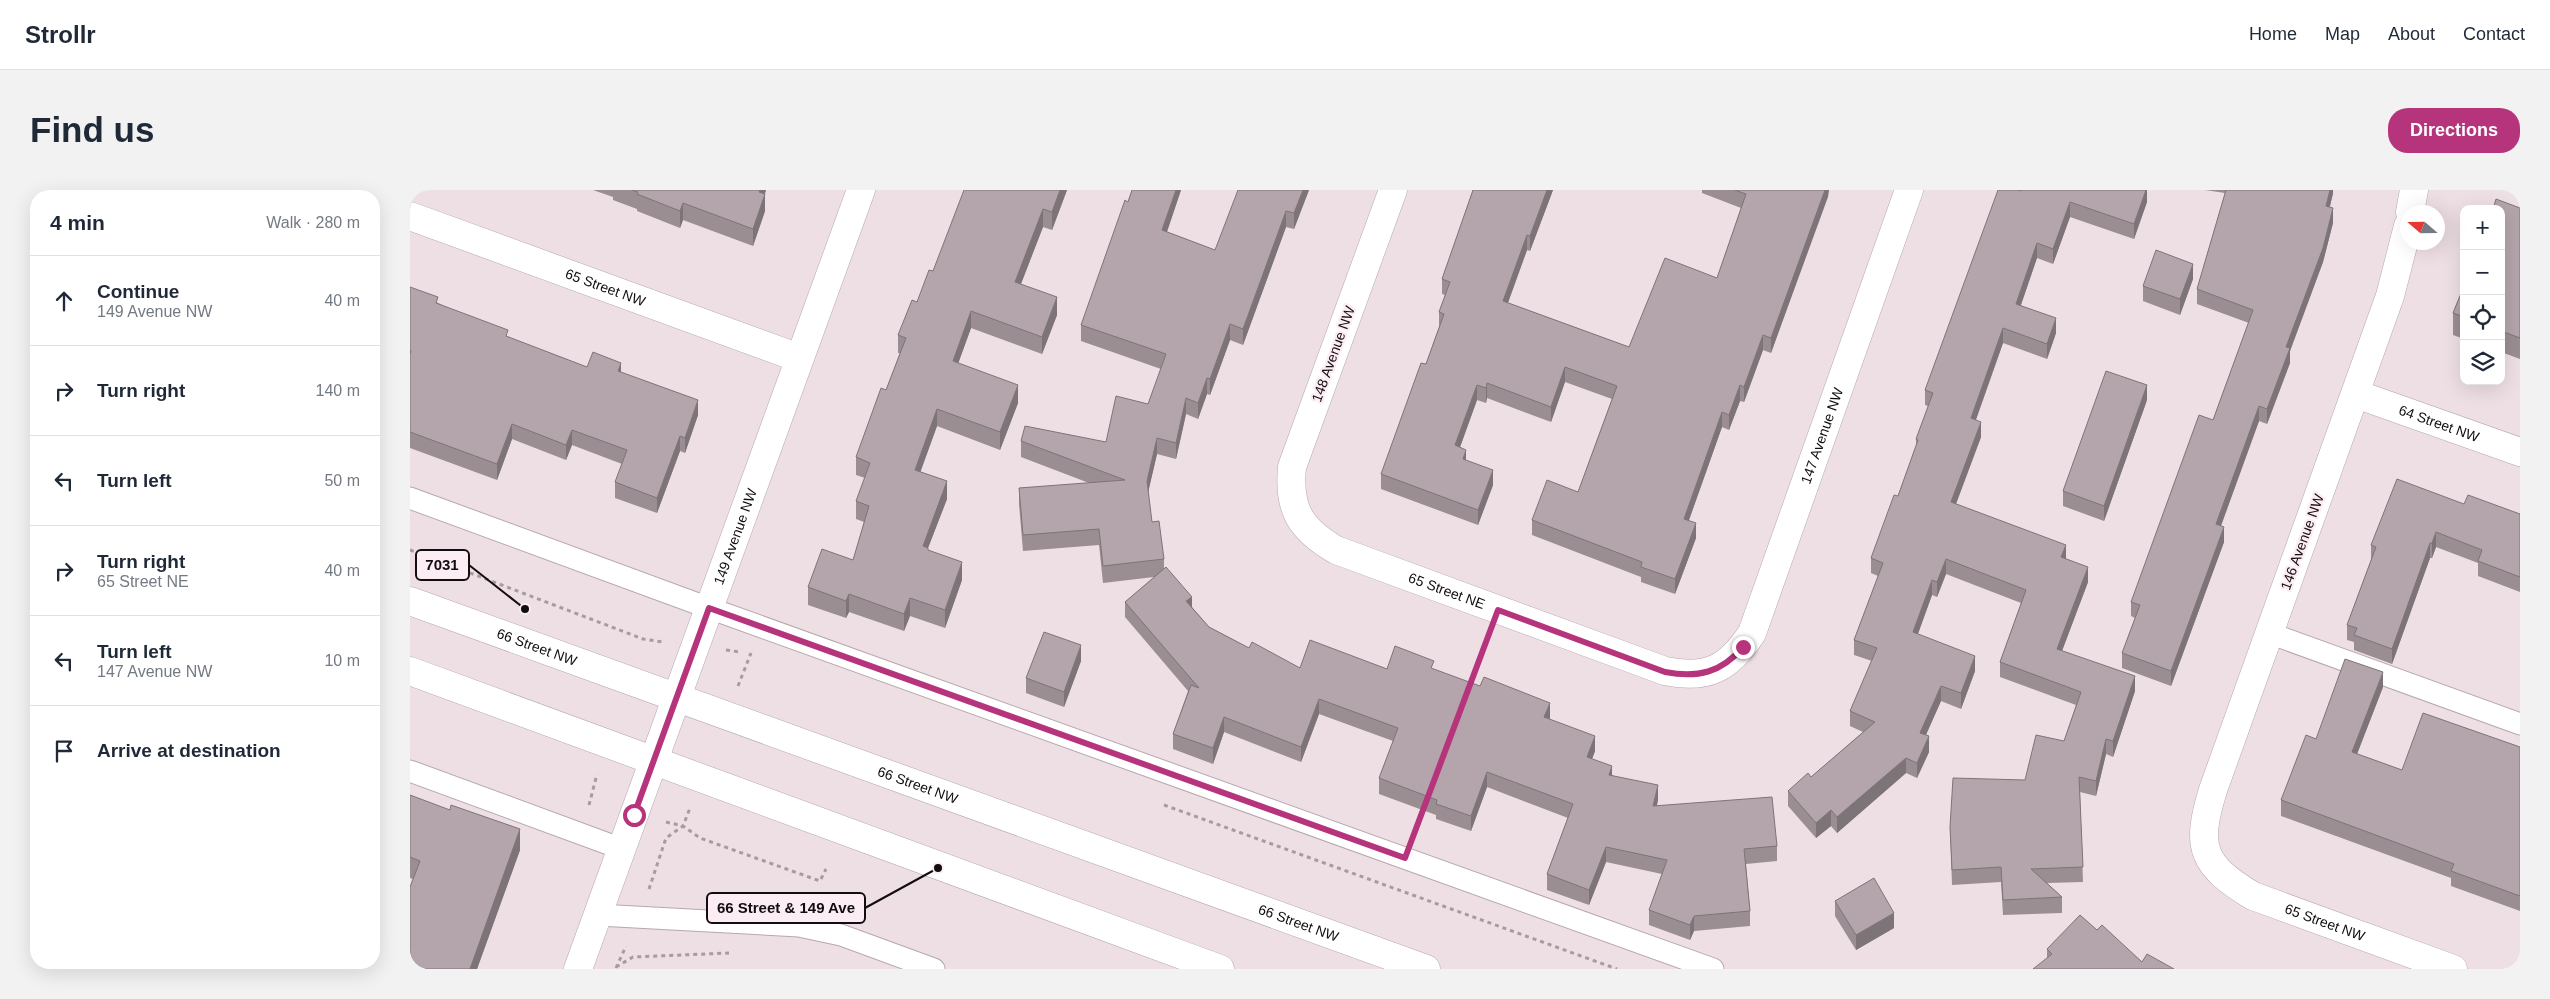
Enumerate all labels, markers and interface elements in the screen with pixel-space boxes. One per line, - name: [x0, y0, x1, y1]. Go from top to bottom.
- text: Strollr: [25, 21, 96, 48]
- text: Home: [2249, 24, 2297, 44]
- text: Map: [2325, 24, 2360, 44]
- text: About: [2388, 24, 2435, 44]
- text: Contact: [2463, 24, 2525, 44]
- button: Directions: [2388, 108, 2520, 153]
- text: Find us: [30, 110, 154, 149]
- north arrow: [2400, 205, 2445, 250]
- map controls: [2460, 205, 2505, 385]
- button: +: [2460, 205, 2505, 250]
- text: 4 min: [50, 211, 105, 234]
- text: Walk · 280 m: [266, 214, 360, 231]
- button: −: [2460, 250, 2505, 295]
- street label: 65 Street NW: [563, 265, 648, 310]
- text: Continue: [97, 281, 179, 302]
- icon: ahead: [50, 287, 78, 315]
- text: 40 m: [324, 292, 360, 309]
- button: locate: [2460, 295, 2505, 340]
- text: 149 Avenue NW: [97, 303, 212, 320]
- street label: 148 Avenue NW: [1308, 303, 1358, 404]
- button: layers: [2460, 340, 2505, 385]
- icon: right: [50, 377, 78, 405]
- text: Turn right: [97, 380, 185, 401]
- text: 140 m: [316, 382, 360, 399]
- street label: 147 Avenue NW: [1798, 385, 1847, 486]
- street label: 64 Street NW: [2397, 402, 2482, 445]
- icon: left: [50, 467, 78, 495]
- text: Turn left: [97, 470, 172, 491]
- text: 50 m: [324, 472, 360, 489]
- street label: 149 Avenue NW: [710, 486, 760, 587]
- street label: 146 Avenue NW: [2277, 491, 2327, 592]
- callout: 7031: [416, 550, 469, 580]
- text: Turn right: [97, 551, 185, 572]
- text: 7031: [425, 556, 459, 573]
- icon: right: [50, 557, 78, 585]
- text: 40 m: [324, 562, 360, 579]
- street label: 65 Street NE: [1406, 569, 1487, 612]
- text: 65 Street NE: [97, 573, 189, 590]
- street label: 66 Street NW: [495, 625, 580, 669]
- route end: [1732, 636, 1755, 659]
- text: Turn left: [97, 641, 172, 662]
- icon: left: [50, 647, 78, 675]
- text: 10 m: [324, 652, 360, 669]
- text: 147 Avenue NW: [97, 663, 212, 680]
- icon: arrive: [50, 737, 78, 765]
- text: Arrive at destination: [97, 740, 281, 761]
- street label: 66 Street NW: [875, 763, 961, 807]
- route start: [623, 804, 646, 827]
- callout: 66 Street & 149 Ave: [707, 893, 865, 923]
- text: 66 Street & 149 Ave: [717, 899, 855, 916]
- street label: 65 Street NW: [2283, 900, 2368, 944]
- street label: 66 Street NW: [1256, 901, 1342, 945]

